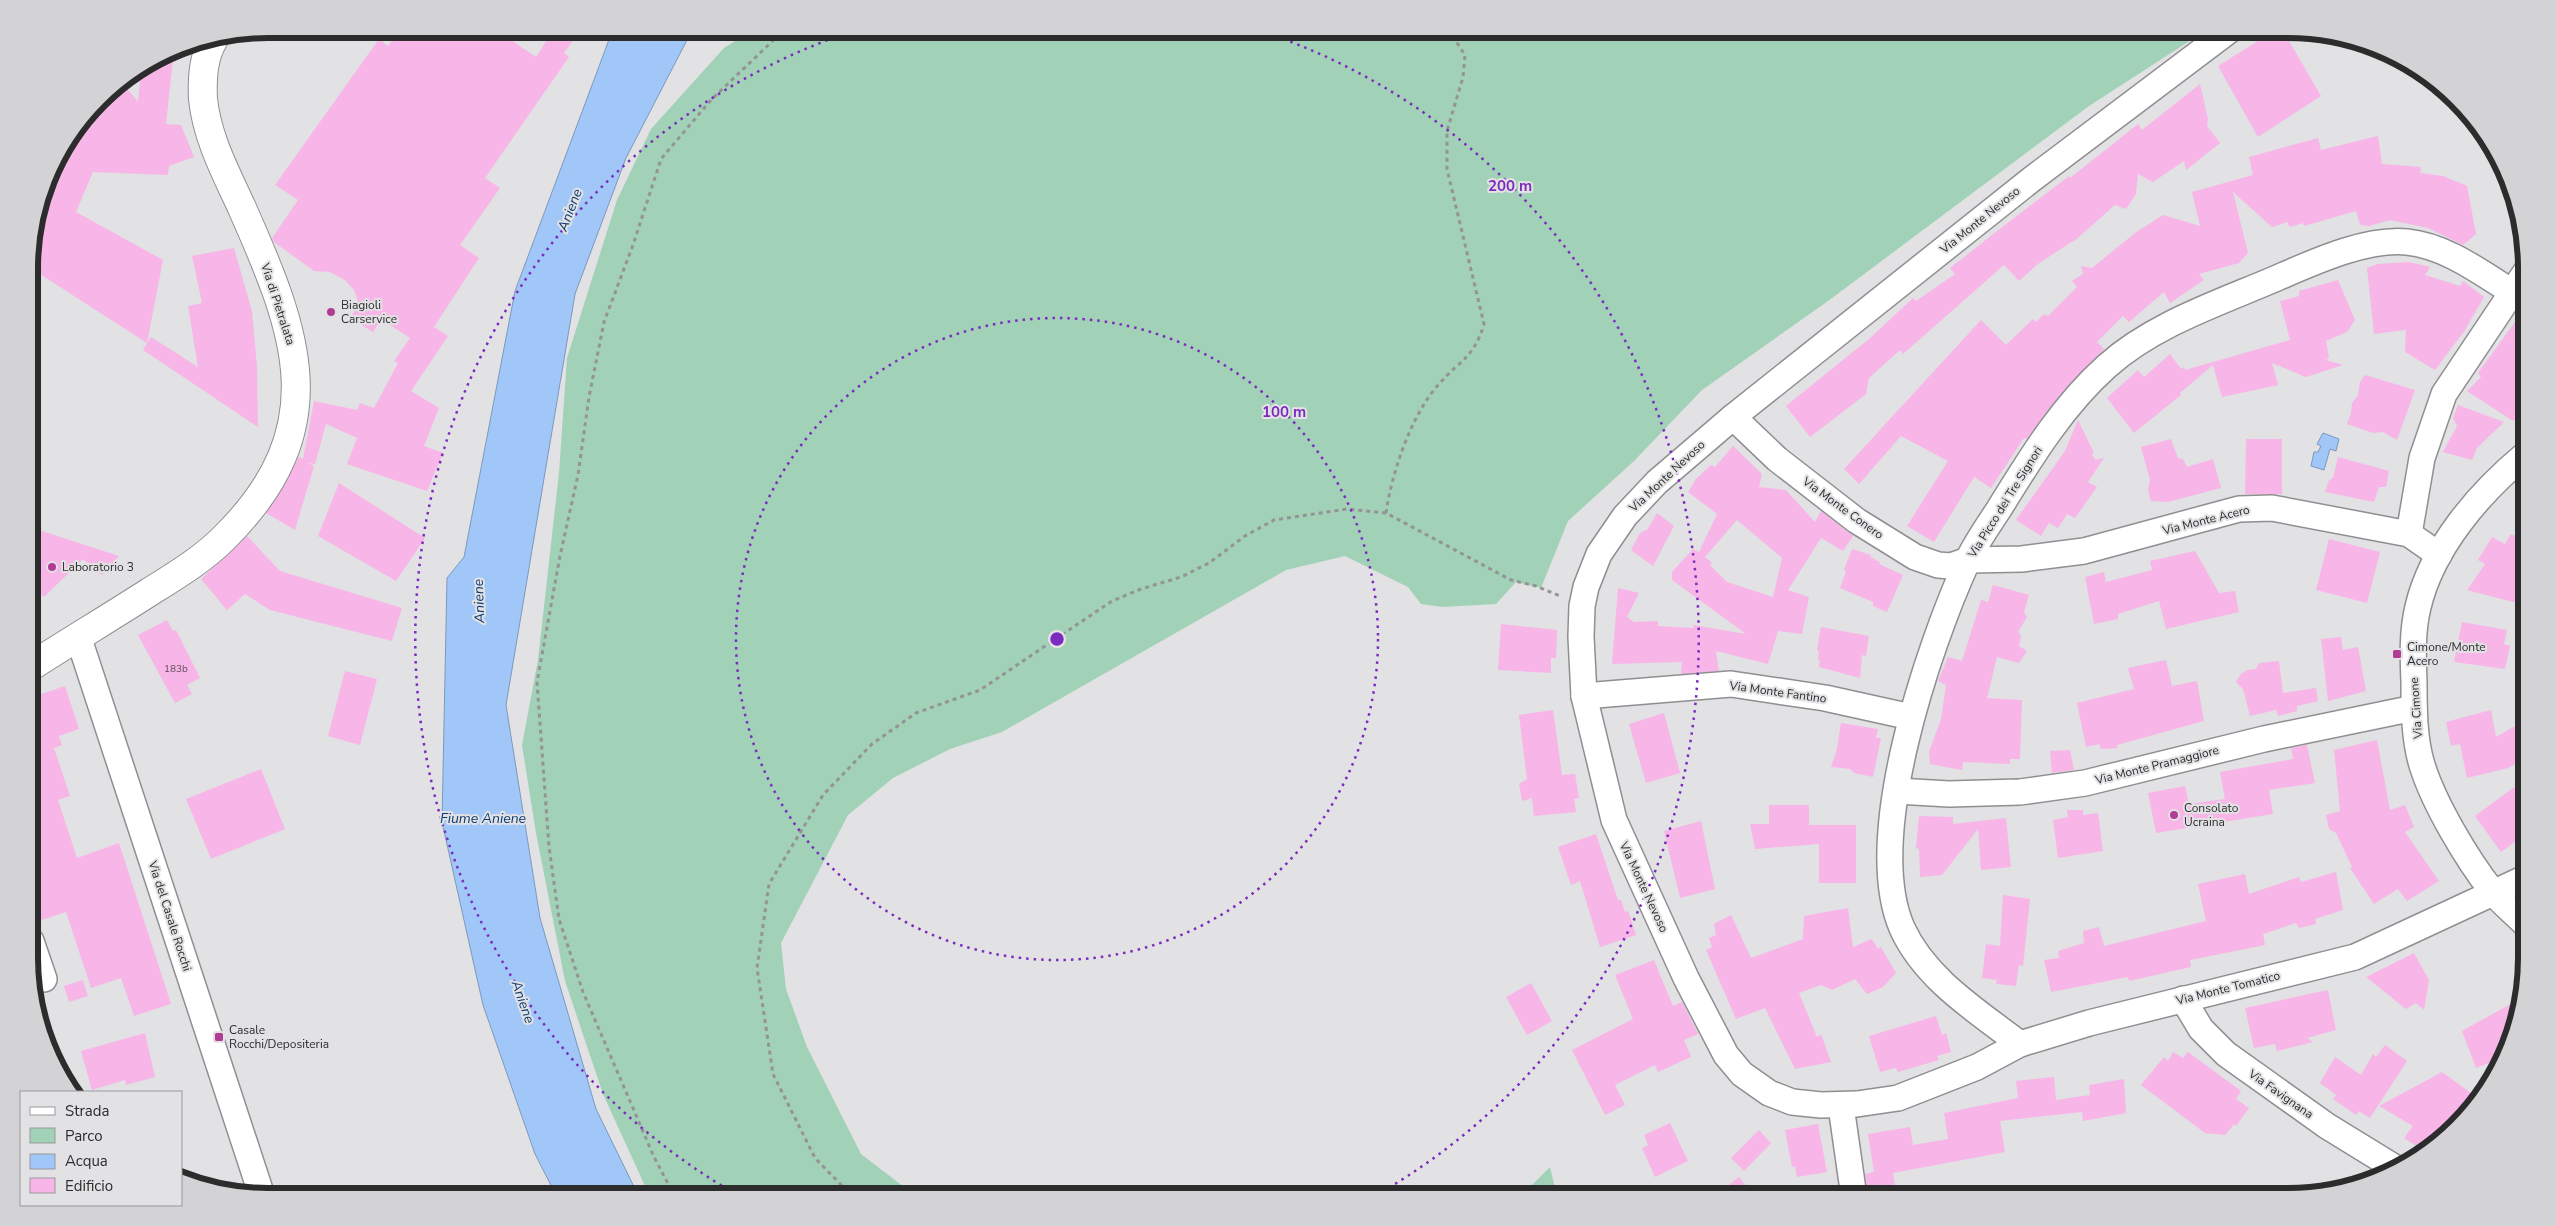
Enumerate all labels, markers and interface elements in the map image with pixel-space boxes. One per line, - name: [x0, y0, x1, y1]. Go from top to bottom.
- text: 200 m: [1488, 176, 1532, 196]
- street label: Via Monte Nevoso: [1936, 183, 2023, 258]
- water label: Aniene: [553, 185, 587, 235]
- street label: Via di Pietralata: [257, 260, 299, 347]
- place label: Biagioli Carservice: [341, 297, 397, 327]
- marker: Biagioli Carservice: [325, 306, 337, 318]
- text: 100 m: [1262, 402, 1306, 422]
- street label: Via Monte Nevoso: [1625, 436, 1709, 516]
- street label: Via Picco dei Tre Signori: [1964, 443, 2046, 562]
- street label: Via Monte Conero: [1799, 473, 1887, 543]
- street label: Via Monte Acero: [2160, 501, 2252, 539]
- place label: Laboratorio 3: [62, 559, 134, 575]
- marker: Laboratorio 3: [46, 561, 58, 573]
- water label: Aniene: [469, 578, 489, 624]
- centre of rings: [1048, 630, 1066, 648]
- place label: Cimone/Monte Acero: [2407, 639, 2486, 669]
- marker: Cimone/Monte Acero: [2391, 648, 2403, 660]
- house number: 183b: [164, 662, 188, 676]
- street label: Via Monte Fantino: [1727, 677, 1828, 707]
- street label: Via Cimone: [2406, 677, 2426, 740]
- street label: Via Monte Pramaggiore: [2093, 742, 2220, 788]
- place label: Consolato Ucraina: [2184, 800, 2239, 830]
- water label: Fiume Aniene: [440, 809, 527, 828]
- marker: Consolato Ucraina: [2168, 809, 2180, 821]
- street label: Via Monte Nevoso: [1616, 838, 1672, 935]
- street label: Via del Casale Rocchi: [144, 858, 195, 973]
- street label: Via Monte Tomatico: [2173, 967, 2282, 1009]
- water label: Aniene: [506, 977, 539, 1027]
- place label: Casale Rocchi/Depositeria: [229, 1022, 329, 1052]
- marker: Casale Rocchi/Depositeria: [213, 1031, 225, 1043]
- street label: Via Favignana: [2245, 1065, 2317, 1122]
- legend: [20, 1091, 182, 1206]
- text: Strada: [65, 1101, 109, 1121]
- text: Parco: [65, 1126, 103, 1146]
- text: Acqua: [65, 1151, 108, 1171]
- text: Edificio: [65, 1176, 113, 1196]

